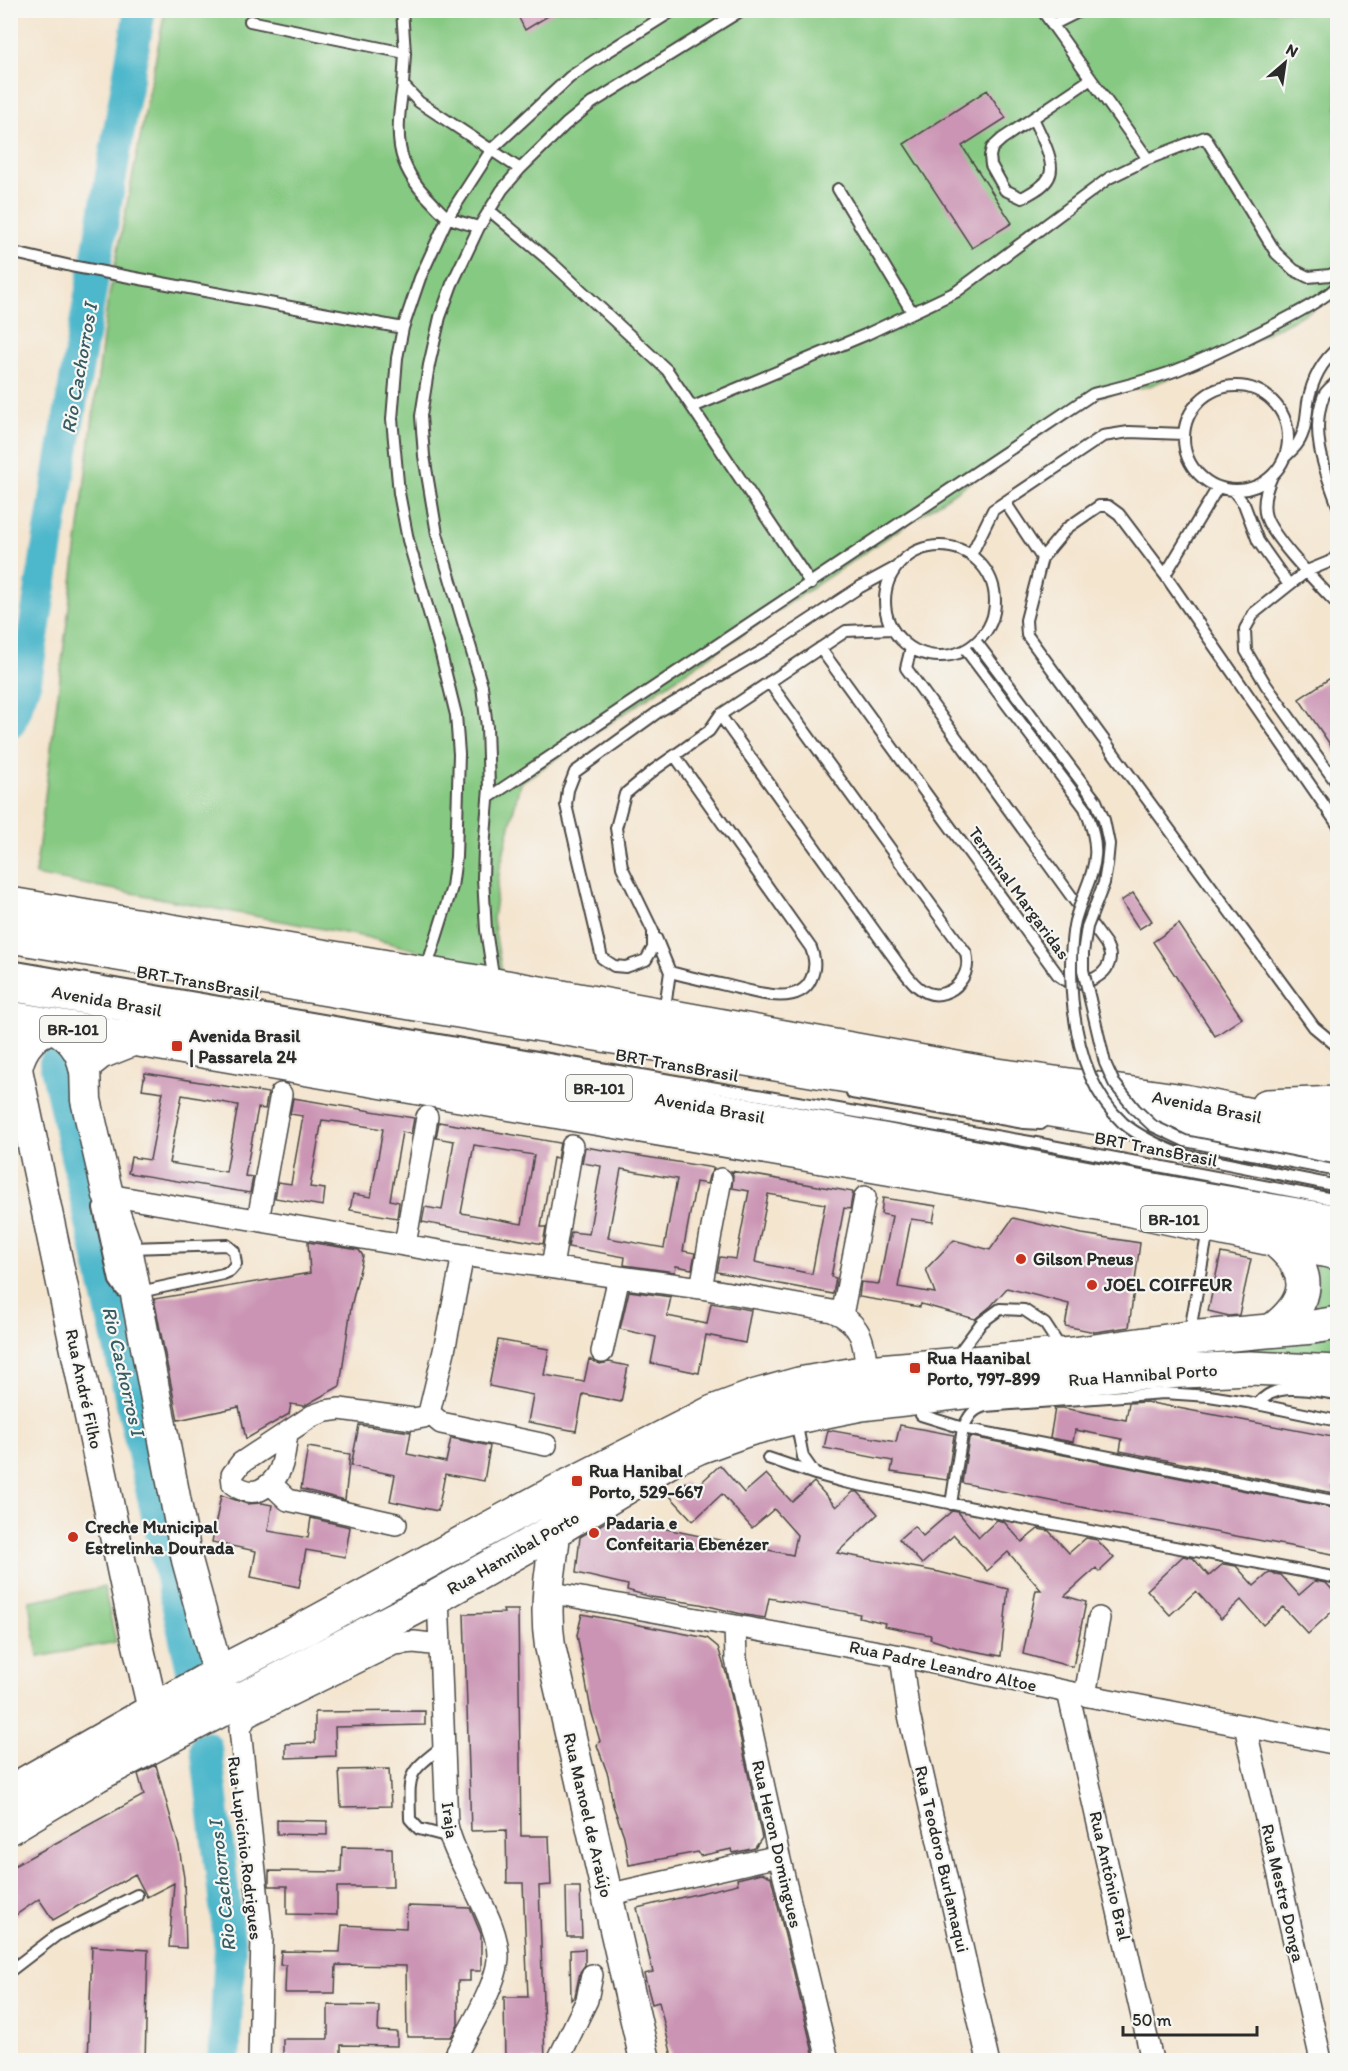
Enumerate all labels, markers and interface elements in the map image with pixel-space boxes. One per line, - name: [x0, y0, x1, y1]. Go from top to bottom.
- north arrow: [1255, 33, 1315, 93]
- text: N: [1283, 39, 1301, 61]
- water label: Rio Cachorros I: [56, 298, 103, 435]
- street label: Terminal Margaridas: [963, 822, 1075, 964]
- street label: BRT TransBrasil: [135, 960, 261, 1004]
- street label: Avenida Brasil: [50, 980, 164, 1022]
- road number: BR-101: [40, 1016, 106, 1042]
- place label: Avenida Brasil | Passarela 24: [188, 1025, 301, 1068]
- marker: Avenida Brasil | Passarela 24: [170, 1039, 184, 1053]
- street label: BRT TransBrasil: [614, 1043, 740, 1087]
- road number: BR-101: [566, 1075, 632, 1101]
- street label: Avenida Brasil: [1150, 1086, 1264, 1128]
- street label: Avenida Brasil: [653, 1087, 767, 1129]
- street label: BRT TransBrasil: [1093, 1126, 1219, 1172]
- road number: BR-101: [1141, 1206, 1207, 1232]
- place label: Gilson Pneus: [1033, 1248, 1134, 1270]
- marker: Gilson Pneus: [1014, 1252, 1028, 1266]
- place label: JOEL COIFFEUR: [1103, 1274, 1232, 1296]
- marker: JOEL COIFFEUR: [1085, 1278, 1099, 1292]
- water label: Rio Cachorros I: [97, 1304, 151, 1440]
- street label: Rua André Filho: [61, 1327, 107, 1451]
- place label: Rua Haanibal Porto, 797-899: [927, 1347, 1040, 1390]
- street label: Rua Hannibal Porto: [1068, 1359, 1218, 1391]
- marker: Rua Haanibal Porto, 797-899: [908, 1361, 922, 1375]
- place label: Rua Hanibal Porto, 529-667: [589, 1460, 703, 1503]
- marker: Rua Hanibal Porto, 529-667: [570, 1474, 584, 1488]
- street label: Rua Hannibal Porto: [443, 1506, 583, 1600]
- place label: Padaria e Confeitaria Ebenézer: [606, 1512, 770, 1555]
- place label: Creche Municipal Estrelinha Dourada: [85, 1516, 235, 1559]
- marker: Padaria e Confeitaria Ebenézer: [587, 1526, 601, 1540]
- marker: Creche Municipal Estrelinha Dourada: [66, 1530, 80, 1544]
- street label: Rua Padre Leandro Altoe: [847, 1635, 1039, 1697]
- street label: Rua Manoel de Araújo: [558, 1730, 618, 1900]
- street label: Rua Lupicínio Rodrigues: [223, 1755, 267, 1941]
- street label: Rua Heron Domingues: [747, 1758, 807, 1930]
- street label: Rua Teodoro Burlamaqui: [910, 1763, 974, 1955]
- street label: Iraja: [437, 1800, 463, 1840]
- street label: Rua Antônio Bral: [1084, 1809, 1136, 1943]
- water label: Rio Cachorros I: [203, 1817, 241, 1953]
- street label: Rua Mestre Donga: [1256, 1822, 1310, 1965]
- scale bar: [1123, 1999, 1256, 2037]
- text: 50 m: [1132, 2009, 1172, 2031]

